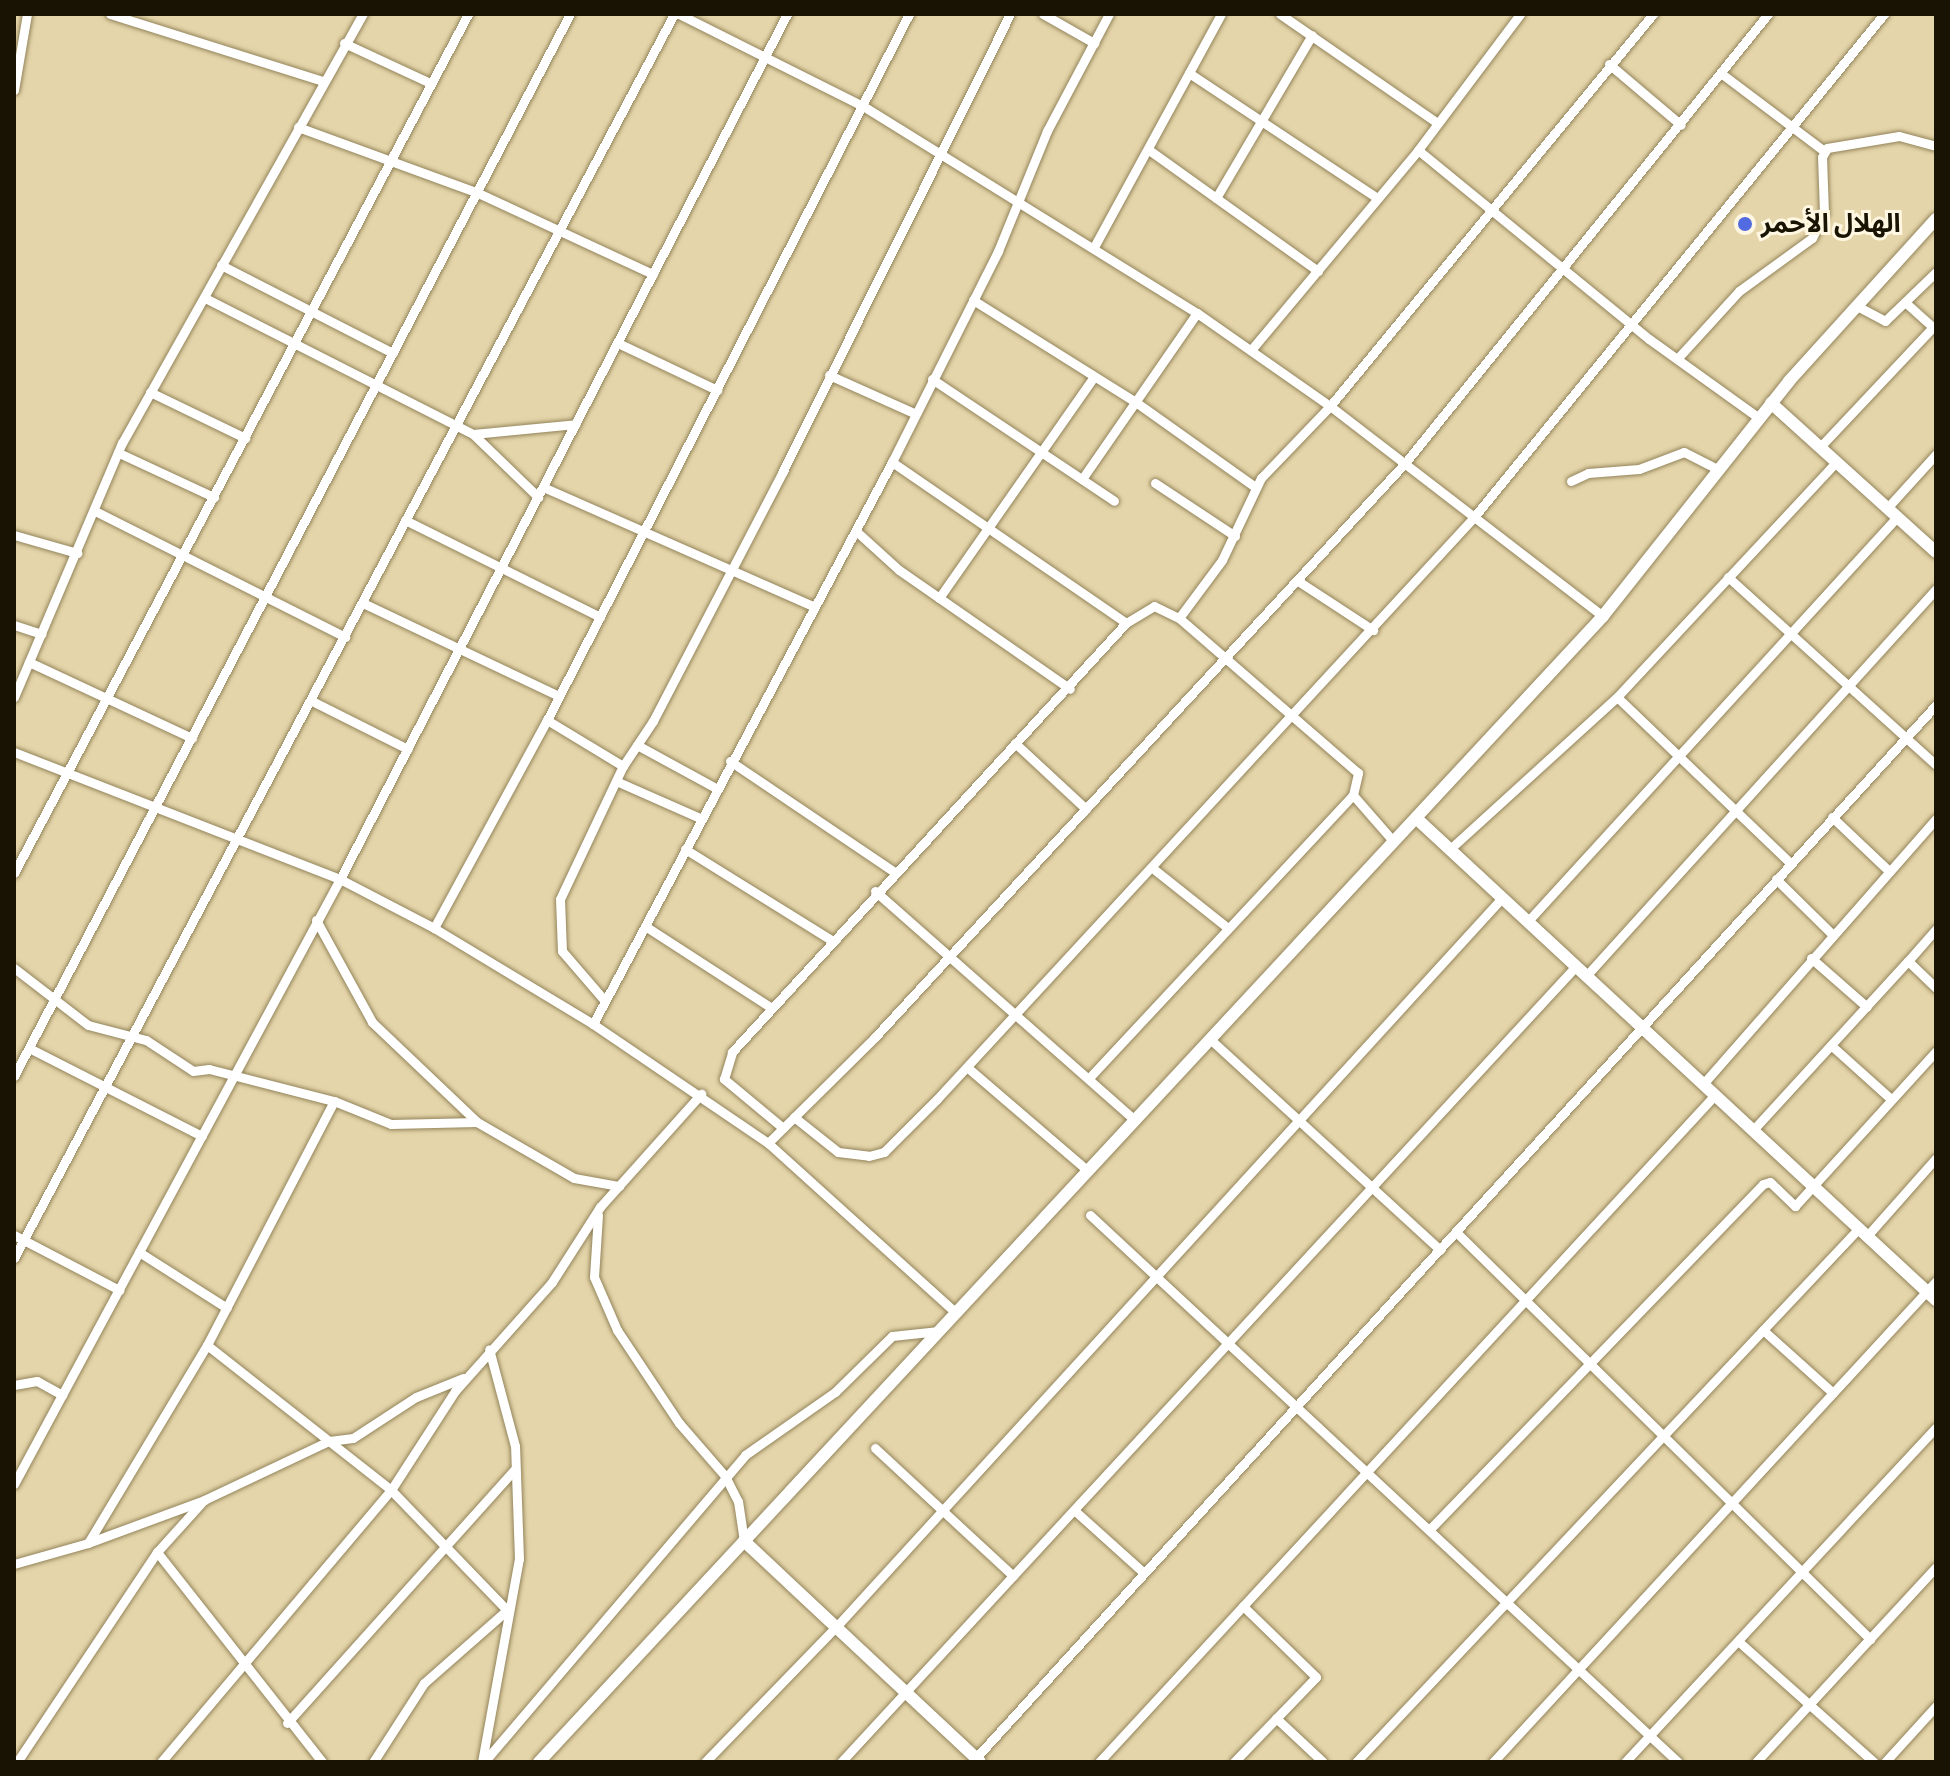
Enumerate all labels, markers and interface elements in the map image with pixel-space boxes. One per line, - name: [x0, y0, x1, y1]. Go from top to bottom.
- place label: الهلال الأحمر: [1761, 208, 1901, 240]
- marker: الهلال الأحمر: [1736, 215, 1754, 233]

